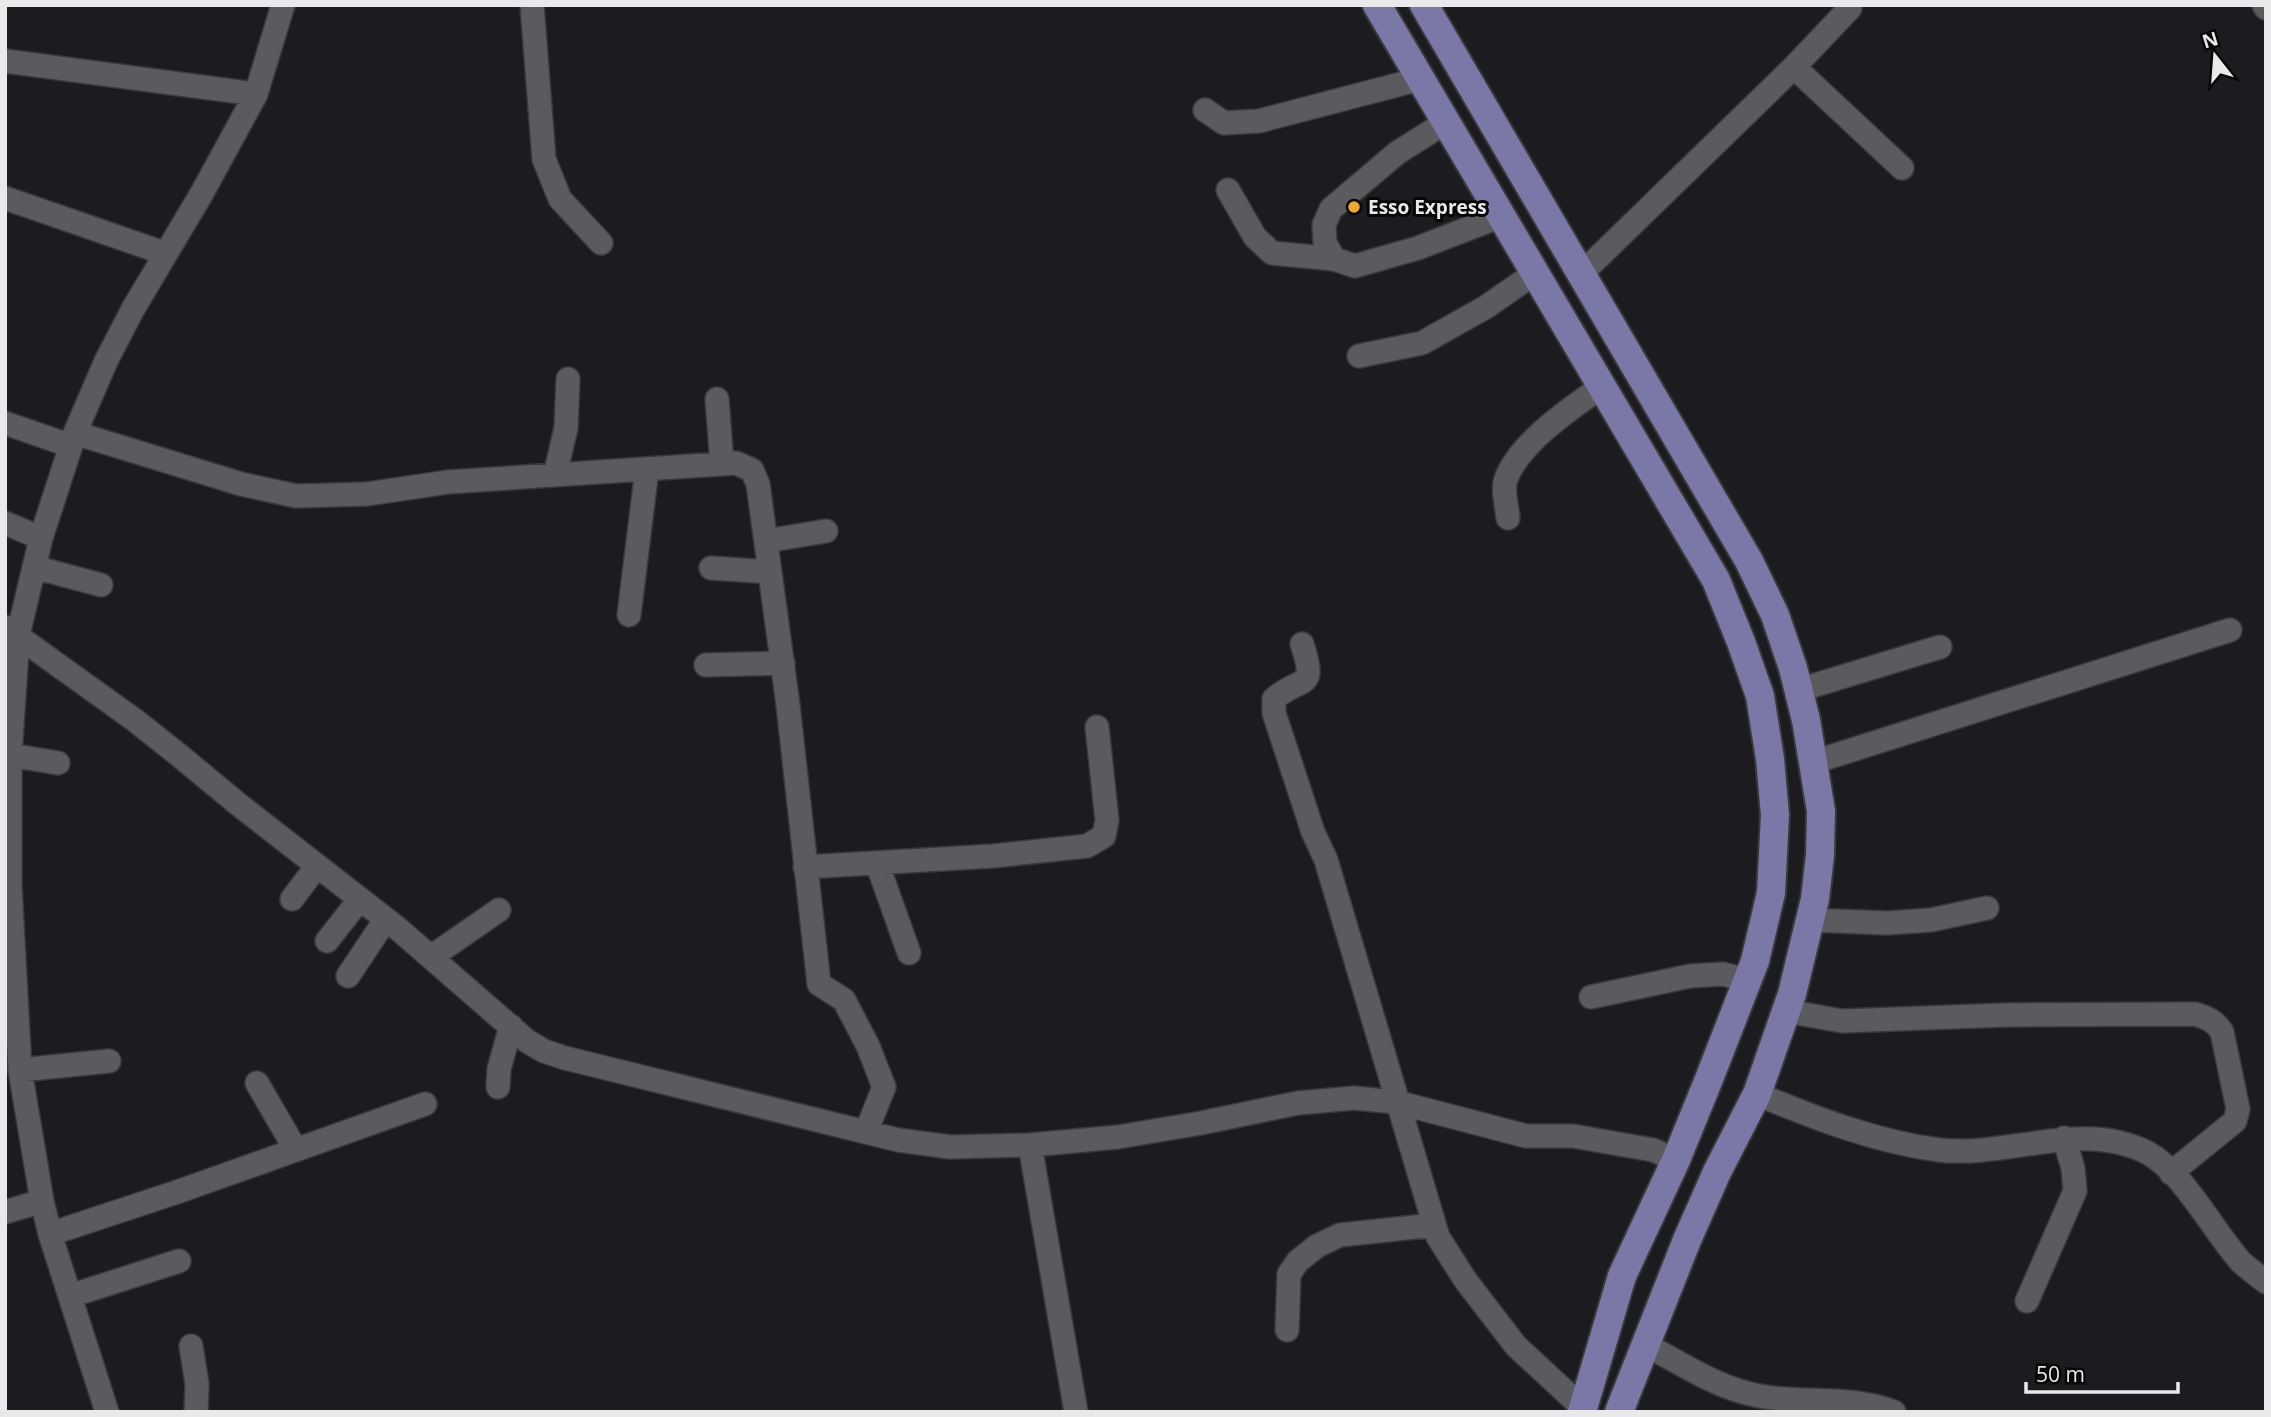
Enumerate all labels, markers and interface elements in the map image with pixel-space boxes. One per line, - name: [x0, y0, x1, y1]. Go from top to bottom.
- north arrow: [2180, 21, 2250, 91]
- text: N: [2199, 25, 2221, 54]
- place label: Esso Express: [1368, 194, 1487, 220]
- marker: Esso Express: [1346, 199, 1362, 215]
- scale bar: [2026, 1350, 2178, 1394]
- text: 50 m: [2036, 1360, 2085, 1388]

